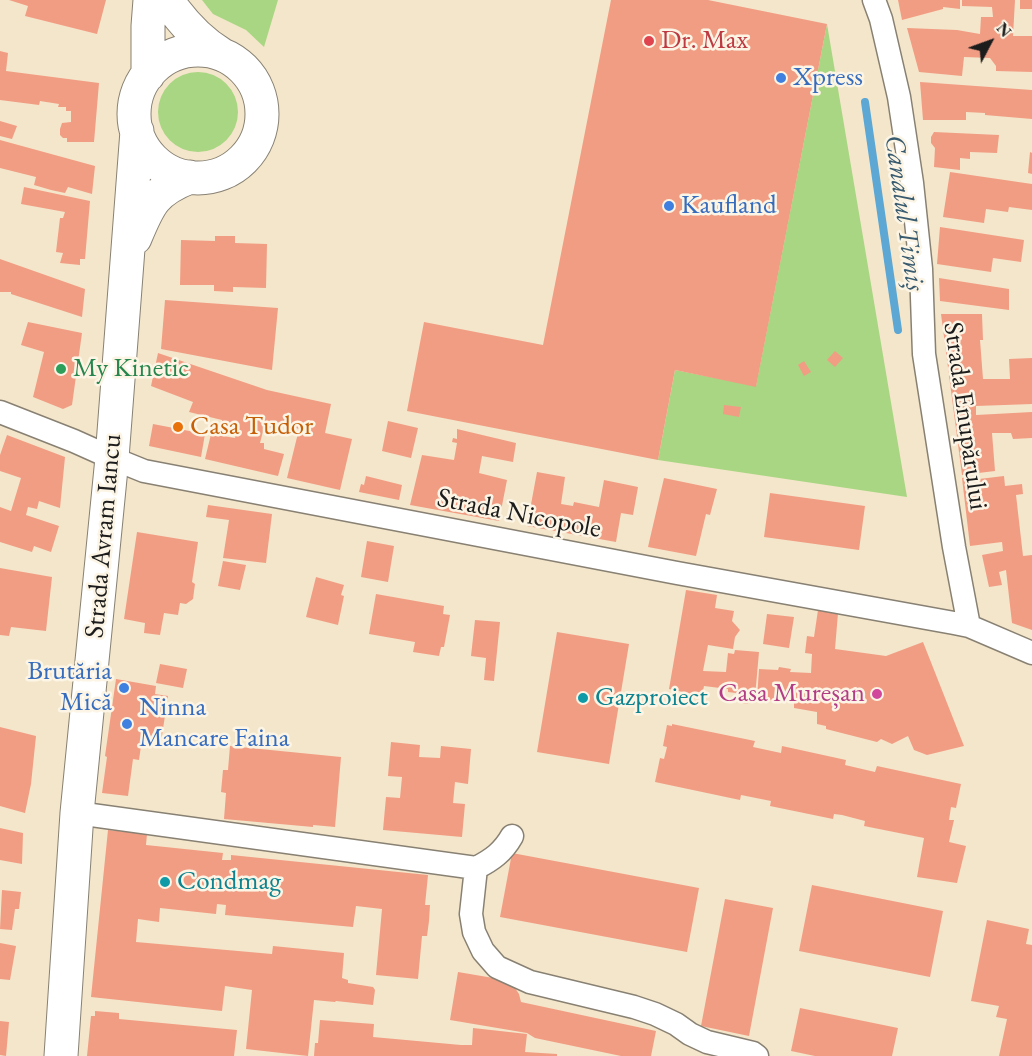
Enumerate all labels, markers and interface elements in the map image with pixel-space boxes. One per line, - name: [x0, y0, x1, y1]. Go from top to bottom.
- north arrow: [960, 12, 1020, 72]
- text: N: [992, 18, 1016, 42]
- place label: Dr. Max: [661, 25, 748, 57]
- marker: Dr. Max: [642, 34, 656, 48]
- place label: Xpress: [793, 62, 863, 94]
- marker: Xpress: [774, 71, 788, 85]
- water label: Canalul Timiș: [876, 133, 932, 293]
- place label: Kaufland: [681, 190, 777, 222]
- marker: Kaufland: [662, 199, 676, 213]
- street label: Strada Enupărului: [936, 320, 994, 512]
- place label: My Kinetic: [73, 353, 189, 385]
- marker: My Kinetic: [54, 362, 68, 376]
- place label: Casa Tudor: [190, 411, 313, 443]
- marker: Casa Tudor: [171, 420, 185, 434]
- street label: Strada Avram Iancu: [79, 433, 129, 639]
- street label: Strada Nicopole: [434, 482, 604, 546]
- place label: Brutăria Mică: [27, 656, 112, 719]
- place label: Casa Mureșan: [718, 678, 865, 710]
- marker: Brutăria Mică: [117, 681, 131, 695]
- place label: Gazproiect: [595, 682, 708, 714]
- marker: Casa Mureșan: [870, 687, 884, 701]
- marker: Gazproiect: [576, 691, 590, 705]
- place label: Ninna Mancare Faina: [139, 692, 290, 755]
- marker: Ninna Mancare Faina: [120, 717, 134, 731]
- place label: Condmag: [177, 866, 281, 898]
- marker: Condmag: [158, 875, 172, 889]

